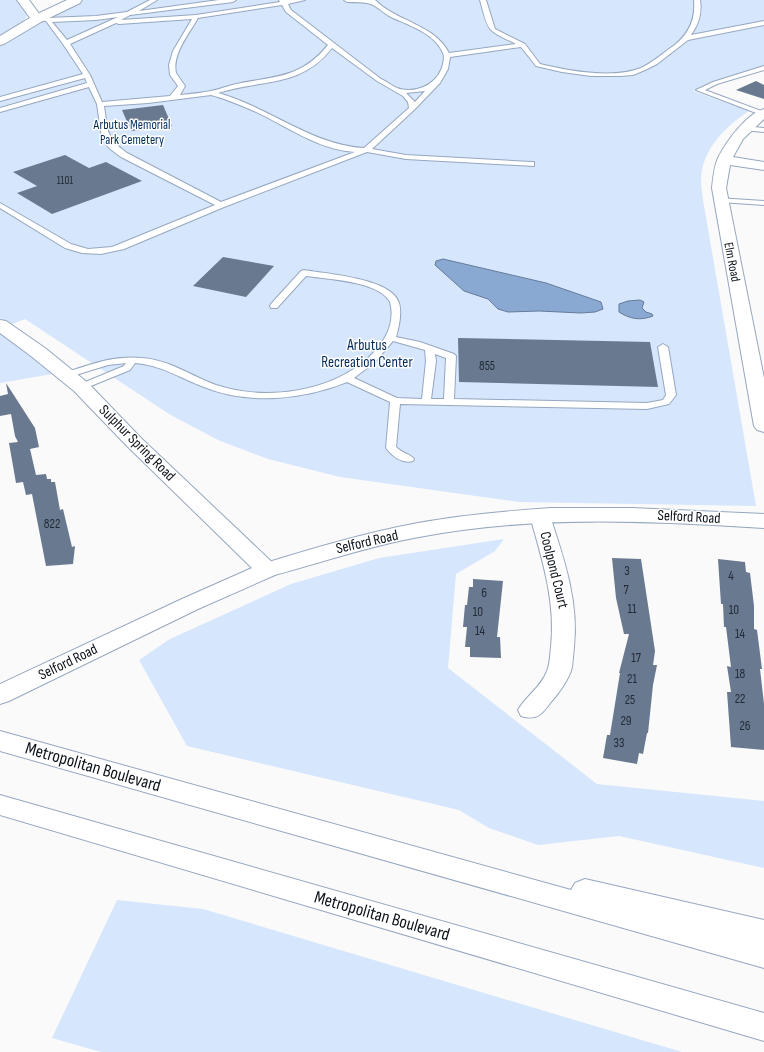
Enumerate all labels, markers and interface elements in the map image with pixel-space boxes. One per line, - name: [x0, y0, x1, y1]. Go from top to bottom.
- park label: Arbutus Memorial Park Cemetery: [93, 117, 170, 148]
- house number: 1101: [57, 174, 73, 187]
- street label: Elm Road: [720, 241, 744, 283]
- park label: Arbutus Recreation Center: [321, 336, 413, 372]
- house number: 855: [479, 358, 495, 374]
- street label: Sulphur Spring Road: [95, 401, 179, 485]
- street label: Selford Road: [657, 506, 721, 528]
- house number: 822: [44, 516, 60, 532]
- street label: Selford Road: [334, 526, 400, 558]
- street label: Coolpond Court: [535, 530, 573, 611]
- house number: 3: [624, 563, 630, 579]
- house number: 4: [728, 568, 734, 584]
- house number: 7: [623, 582, 629, 598]
- house number: 6: [481, 585, 487, 601]
- house number: 11: [627, 601, 637, 617]
- house number: 10: [729, 602, 739, 618]
- house number: 10: [473, 604, 483, 620]
- house number: 14: [475, 623, 486, 639]
- house number: 14: [735, 626, 746, 642]
- street label: Selford Road: [35, 640, 101, 684]
- house number: 17: [631, 650, 642, 666]
- house number: 18: [735, 666, 745, 682]
- house number: 21: [627, 671, 637, 687]
- house number: 22: [735, 691, 745, 707]
- house number: 25: [625, 692, 635, 708]
- house number: 29: [620, 713, 632, 729]
- house number: 26: [739, 718, 751, 734]
- house number: 33: [614, 735, 624, 751]
- street label: Metropolitan Boulevard: [23, 738, 163, 796]
- street label: Metropolitan Boulevard: [312, 887, 452, 945]

